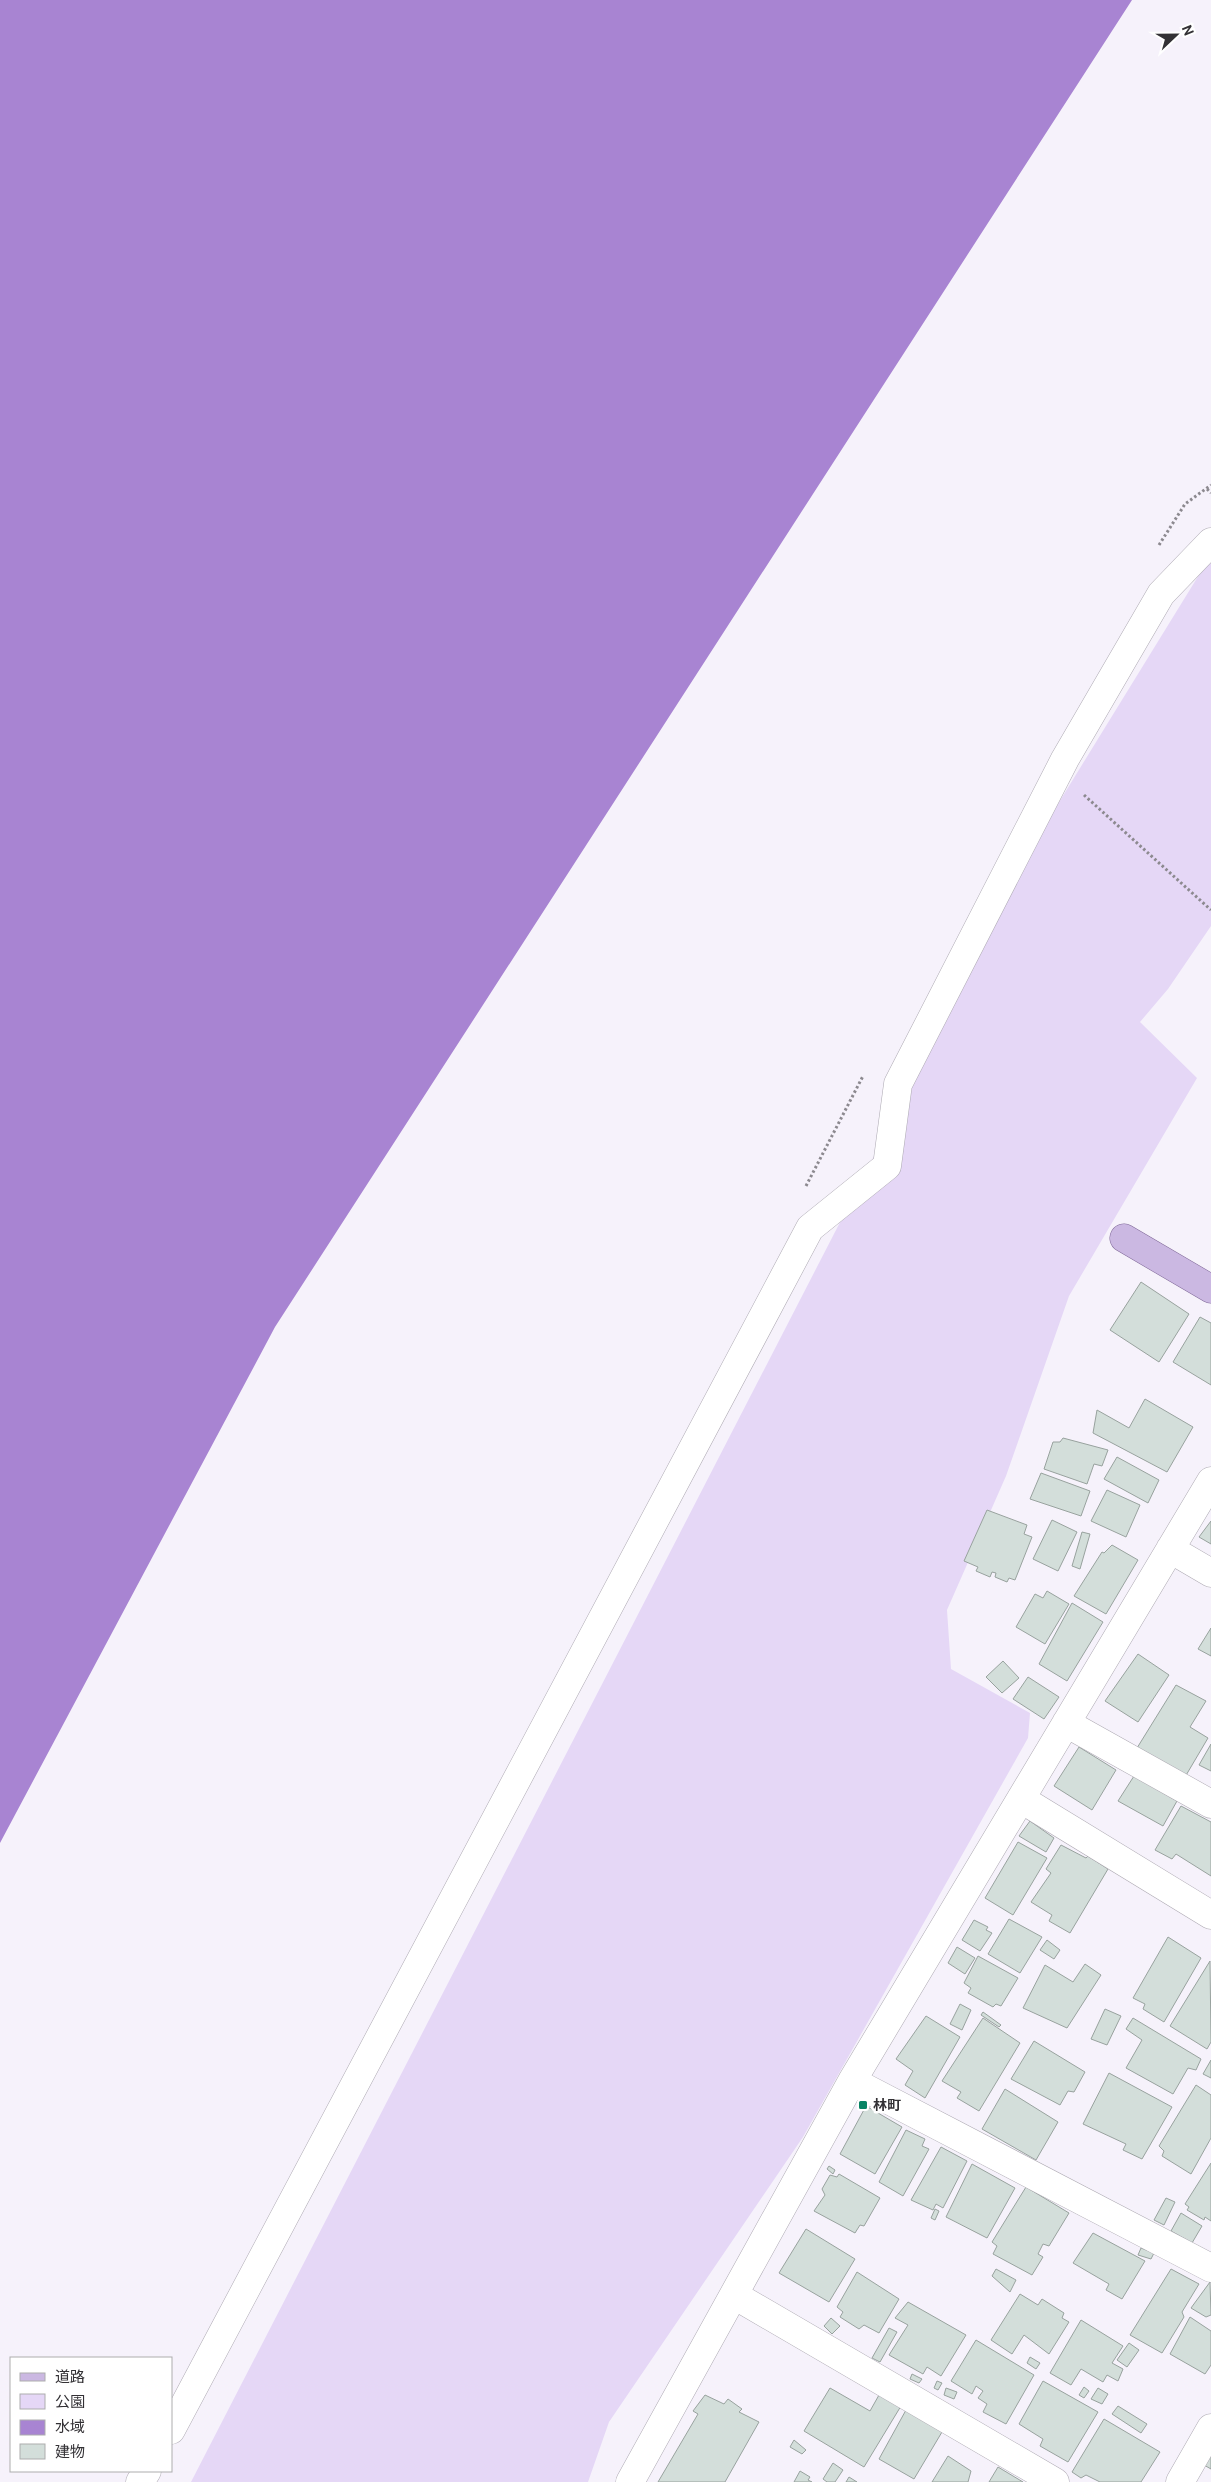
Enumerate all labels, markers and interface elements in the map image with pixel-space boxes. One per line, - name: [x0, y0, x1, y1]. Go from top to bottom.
- north arrow: [1151, 10, 1201, 60]
- text: N: [1178, 22, 1198, 38]
- place label: 林町: [873, 2096, 901, 2114]
- marker: 林町: [857, 2099, 869, 2111]
- legend: [10, 2357, 172, 2472]
- text: 道路: [55, 2368, 85, 2386]
- text: 公園: [55, 2393, 85, 2411]
- text: 水域: [55, 2418, 85, 2436]
- text: 建物: [55, 2443, 85, 2461]

